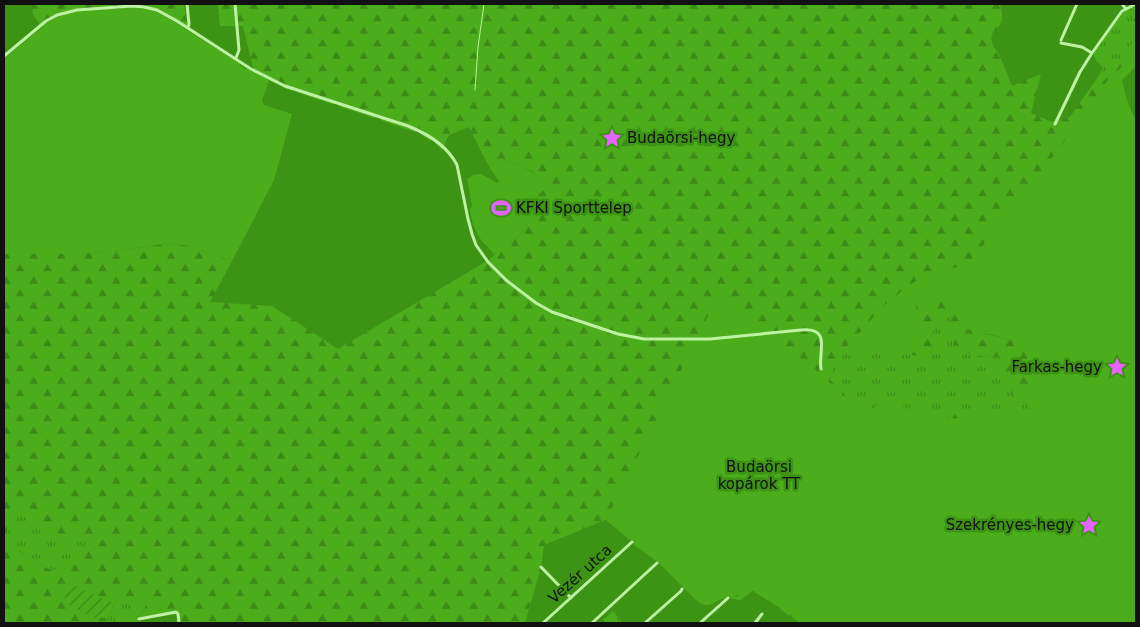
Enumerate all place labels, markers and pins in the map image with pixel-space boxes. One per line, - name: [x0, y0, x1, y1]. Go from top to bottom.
- place icon: Budaörsi-hegy: [601, 127, 623, 149]
- place label: Budaörsi-hegy: [627, 129, 736, 147]
- sports icon: KFKI Sporttelep: [490, 197, 512, 219]
- place label: KFKI Sporttelep: [516, 199, 632, 217]
- place icon: Farkas-hegy: [1106, 356, 1128, 378]
- place label: Farkas-hegy: [1011, 358, 1102, 376]
- place icon: Szekrényes-hegy: [1078, 514, 1100, 536]
- place label: Szekrényes-hegy: [946, 516, 1074, 534]

